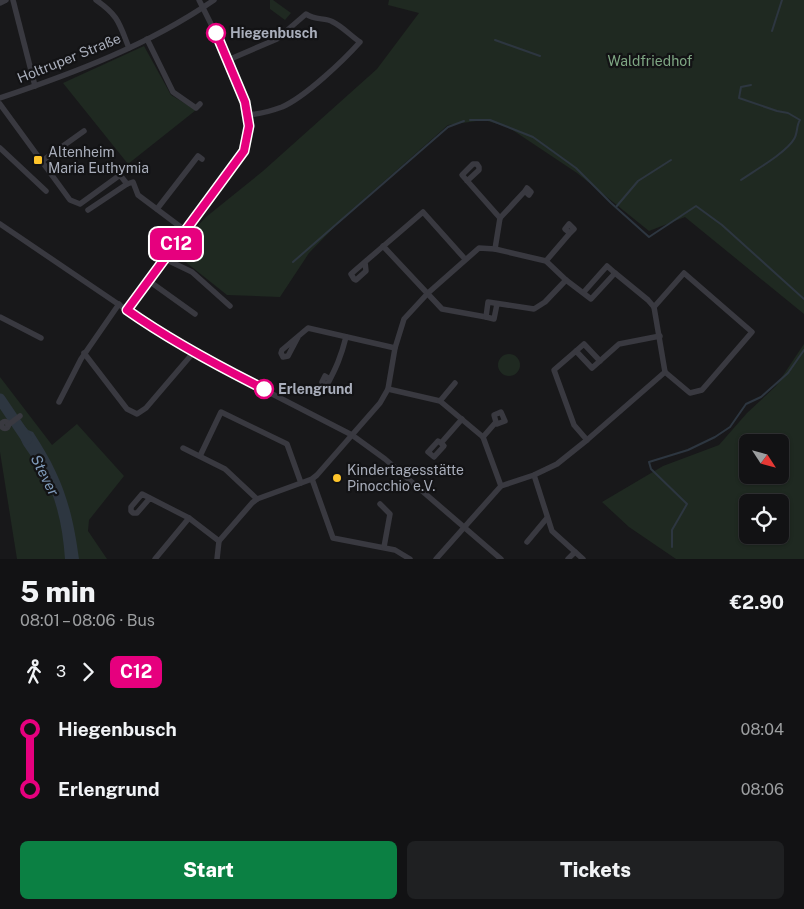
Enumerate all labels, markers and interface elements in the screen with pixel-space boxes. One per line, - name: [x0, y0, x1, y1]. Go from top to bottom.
- marker: Hiegenbusch: [206, 23, 226, 43]
- place label: Hiegenbusch: [230, 25, 318, 41]
- street label: Holtruper Straße: [15, 30, 123, 86]
- park label: Waldfriedhof: [608, 53, 693, 69]
- place label: Altenheim Maria Euthymia: [48, 144, 149, 176]
- marker: Altenheim Maria Euthymia: [32, 154, 44, 166]
- line badge: C12: [147, 228, 205, 260]
- text: C12: [160, 233, 192, 254]
- marker: Erlengrund: [254, 379, 274, 399]
- place label: Erlengrund: [278, 381, 353, 397]
- north arrow: [739, 434, 789, 484]
- map controls: [739, 434, 789, 544]
- water label: Stever: [27, 452, 63, 499]
- place label: Kindertagesstätte Pinocchio e.V.: [347, 462, 464, 494]
- marker: Kindertagesstätte Pinocchio e.V.: [331, 472, 343, 484]
- button: locate: [739, 494, 789, 544]
- text: 5 min: [20, 575, 95, 608]
- text: €2.90: [730, 591, 784, 613]
- text: 08:01 – 08:06 · Bus: [20, 611, 155, 630]
- icon: walk: [20, 658, 48, 686]
- icon: forward: [74, 658, 102, 686]
- text: C12: [120, 661, 152, 682]
- text: 3: [56, 662, 66, 681]
- text: Hiegenbusch: [58, 718, 177, 740]
- text: 08:04: [741, 720, 784, 739]
- text: Erlengrund: [58, 778, 160, 800]
- text: 08:06: [741, 780, 784, 799]
- button: Start: [20, 841, 397, 899]
- button: Tickets: [407, 841, 784, 899]

